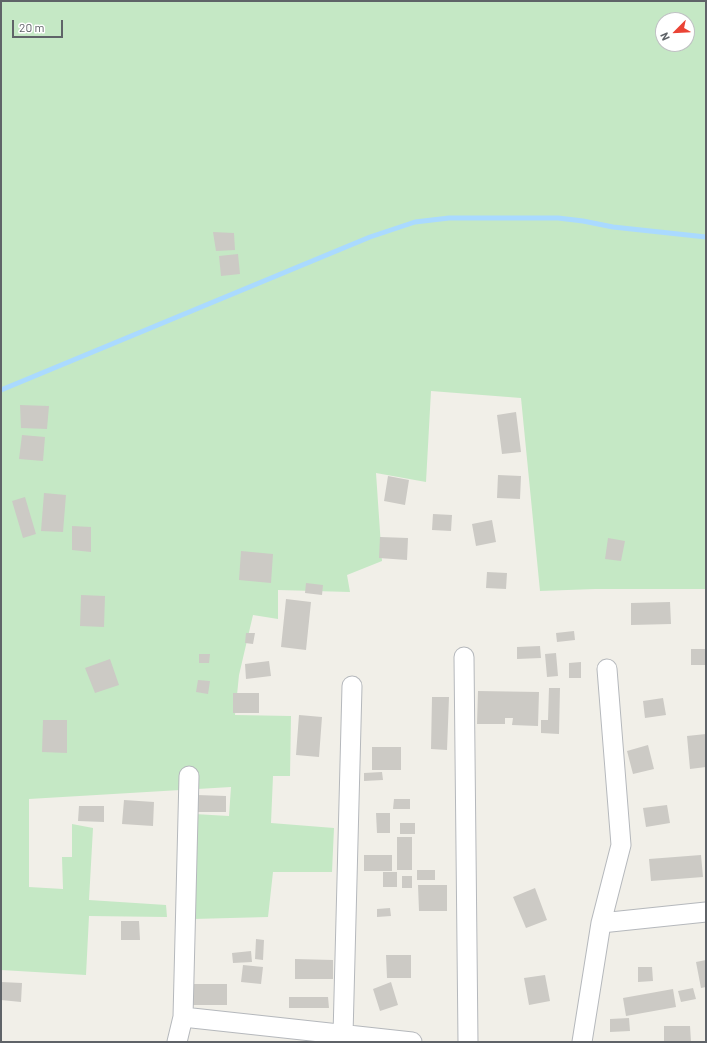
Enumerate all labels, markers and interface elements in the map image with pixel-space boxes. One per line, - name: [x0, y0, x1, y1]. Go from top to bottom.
- scale bar: [14, 12, 65, 38]
- north arrow: [655, 12, 695, 52]
- text: 20 m: [19, 20, 45, 34]
- text: N: [657, 31, 672, 43]

